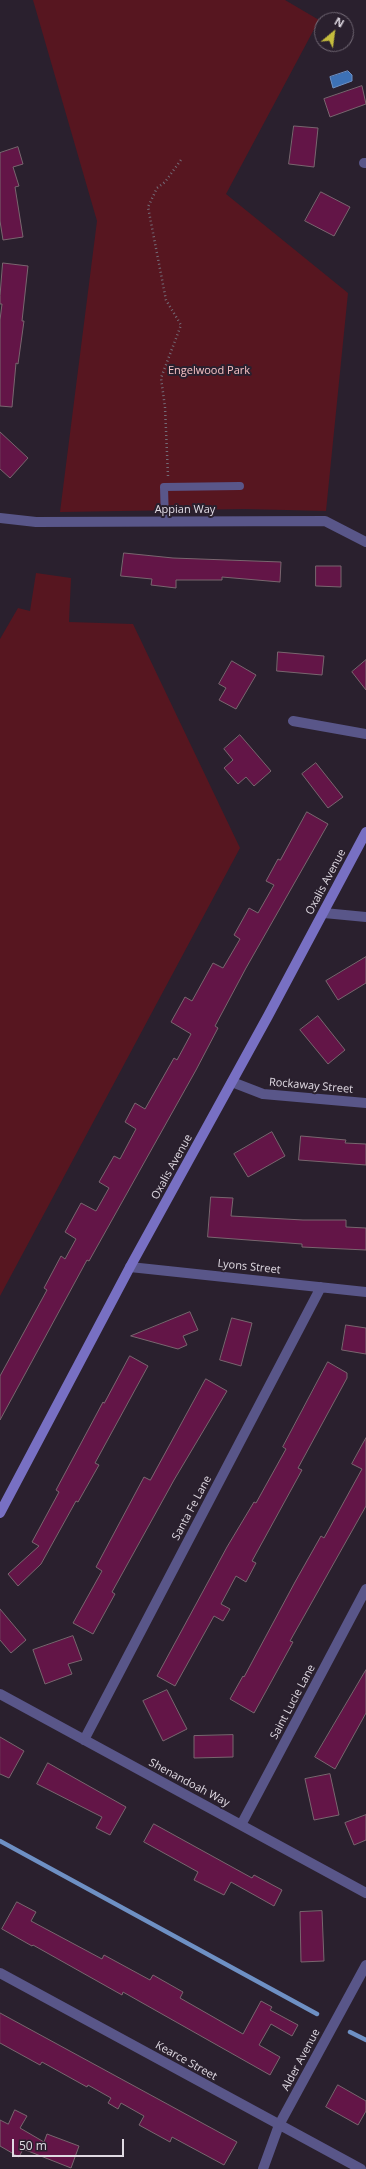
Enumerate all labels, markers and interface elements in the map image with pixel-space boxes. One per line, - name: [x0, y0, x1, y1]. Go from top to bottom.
- north arrow: [314, 12, 354, 52]
- text: N: [332, 13, 347, 31]
- park label: Engelwood Park: [168, 364, 250, 378]
- street label: Appian Way: [155, 503, 215, 517]
- street label: Oxalis Avenue: [303, 847, 349, 917]
- street label: Rockaway Street: [268, 1076, 354, 1096]
- street label: Oxalis Avenue: [149, 1132, 195, 1202]
- street label: Lyons Street: [217, 1257, 281, 1277]
- street label: Santa Fe Lane: [169, 1473, 215, 1543]
- street label: Saint Lucie Lane: [268, 1662, 318, 1742]
- street label: Shenandoah Way: [146, 1756, 232, 1810]
- street label: Alder Avenue: [279, 2027, 323, 2093]
- street label: Kearce Street: [153, 2039, 219, 2083]
- scale bar: [14, 2131, 126, 2157]
- text: 50 m: [19, 2137, 47, 2154]

